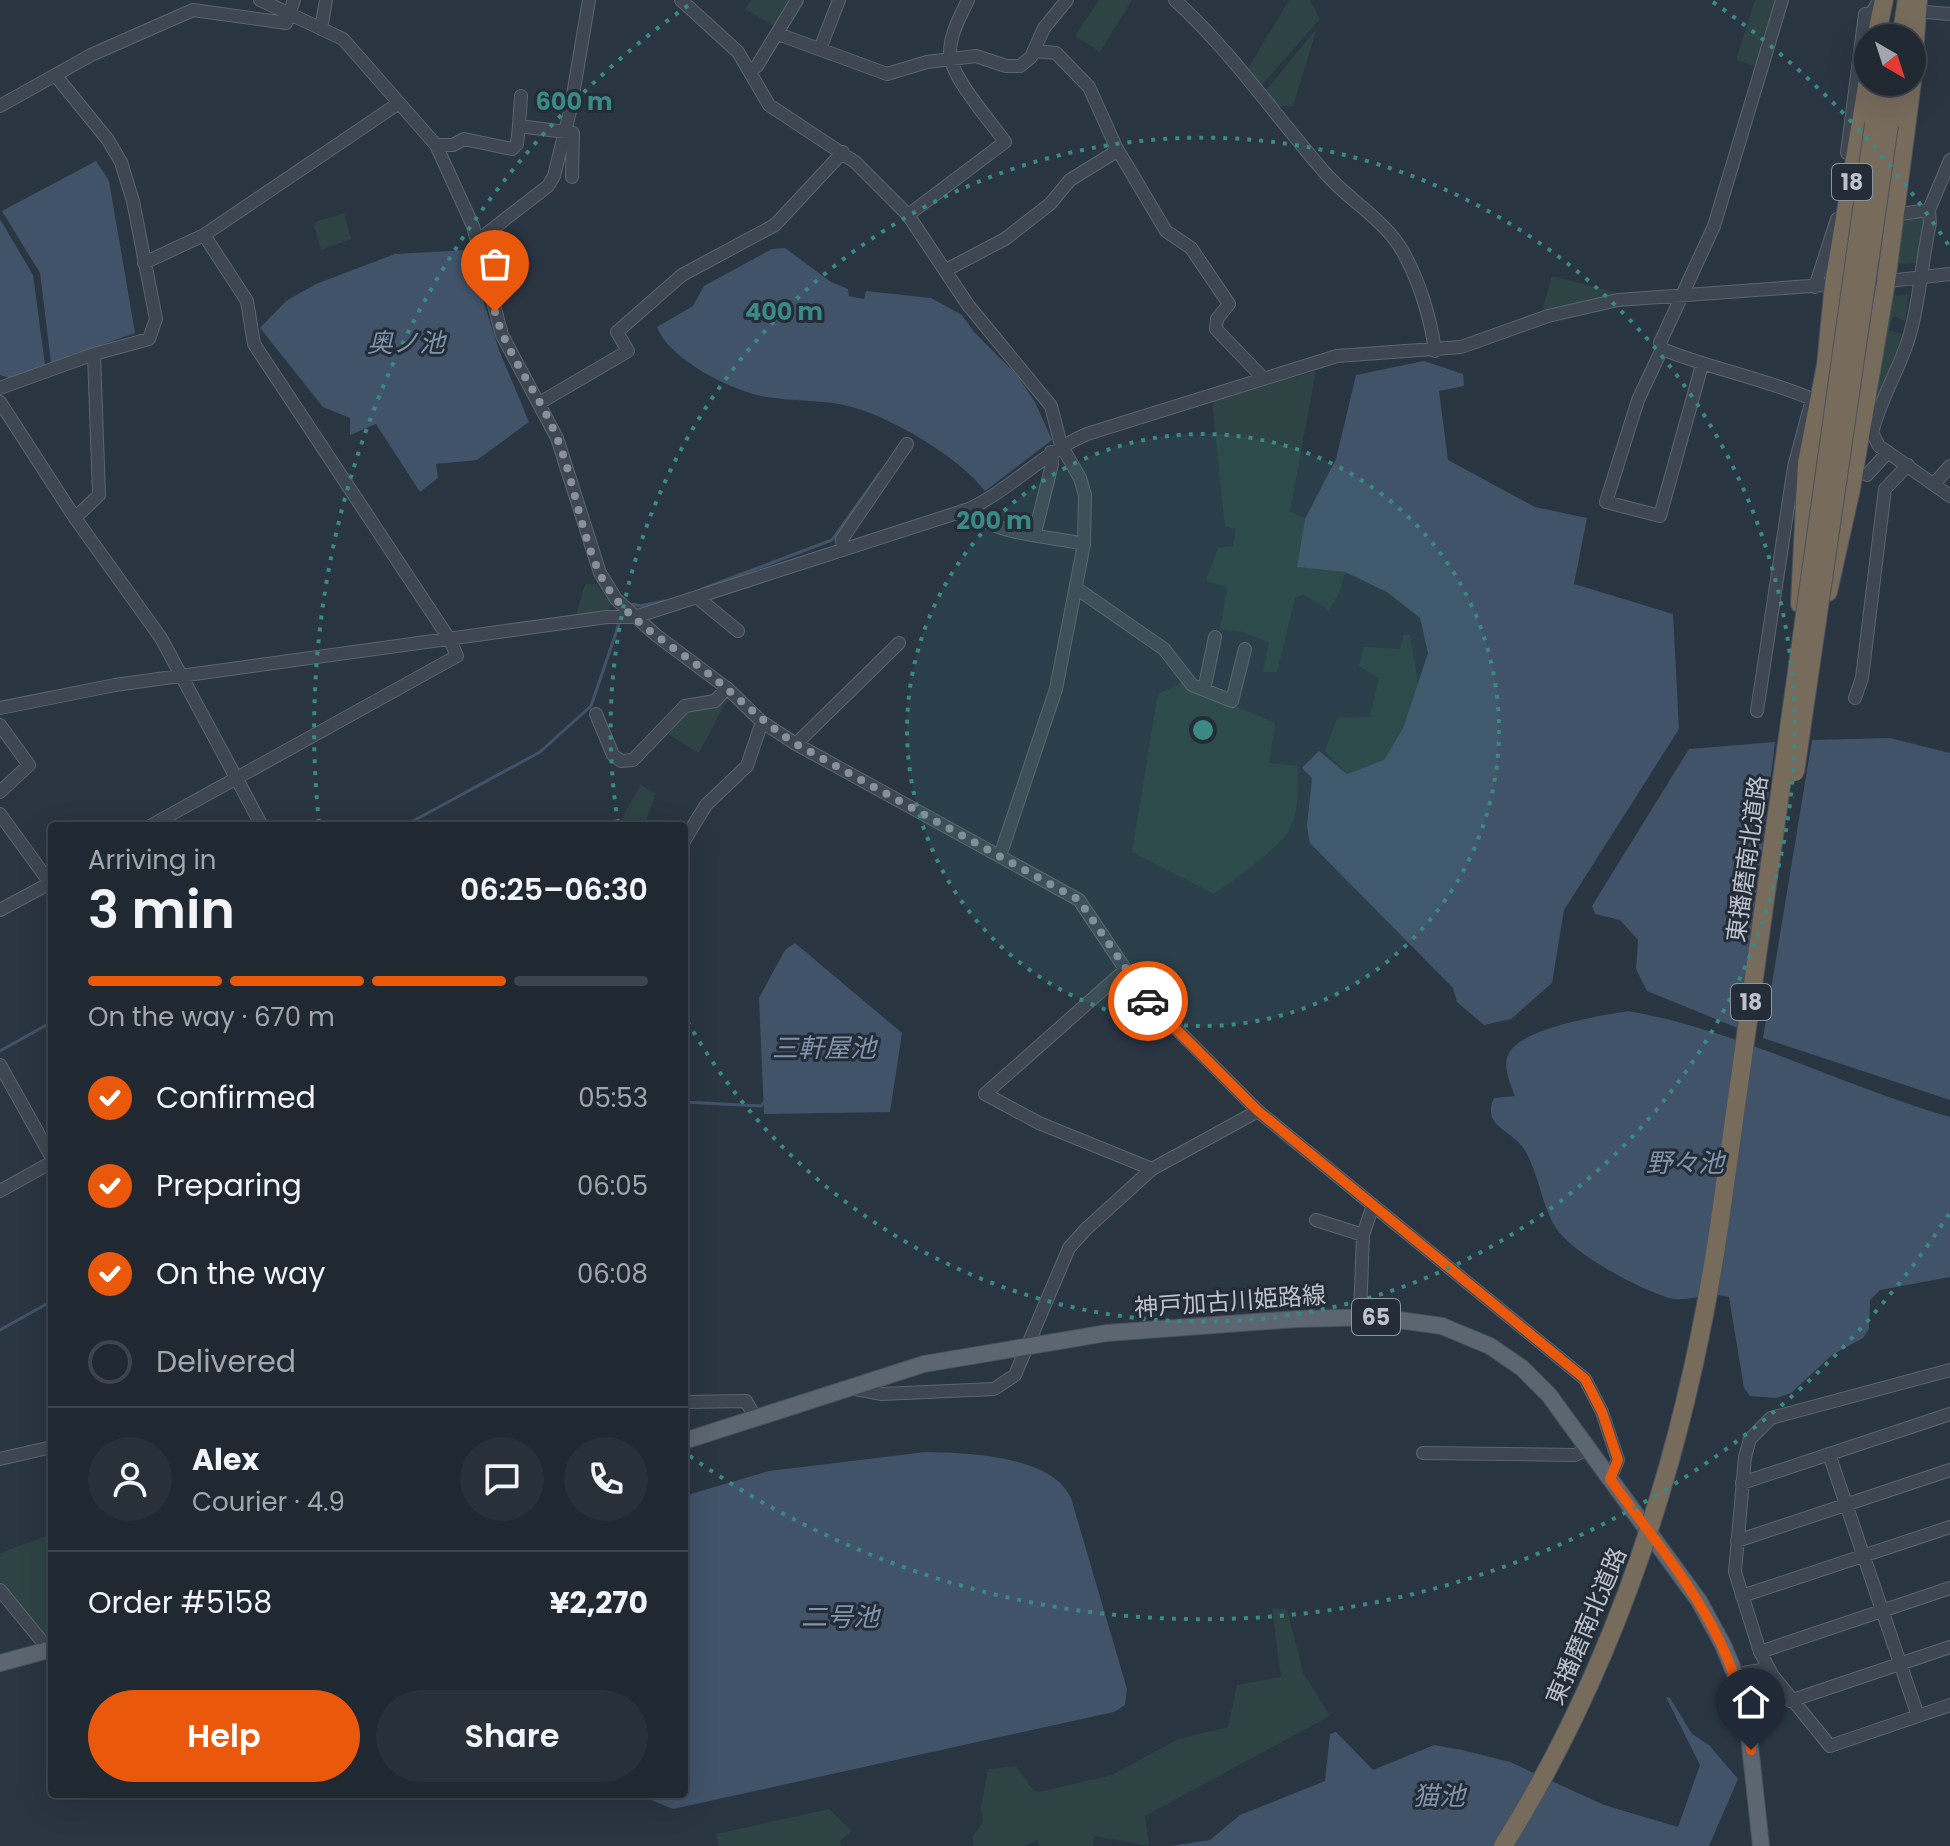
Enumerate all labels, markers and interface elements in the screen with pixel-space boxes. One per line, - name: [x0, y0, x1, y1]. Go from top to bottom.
- north arrow: [1854, 24, 1926, 96]
- map controls: [1854, 24, 1926, 96]
- text: 600 m: [535, 85, 613, 118]
- road number: 18: [1832, 164, 1872, 200]
- pin: [461, 230, 529, 312]
- icon: bag: [473, 242, 517, 286]
- text: 400 m: [745, 295, 823, 328]
- water label: 奥ノ池: [367, 325, 448, 361]
- text: 200 m: [956, 504, 1032, 537]
- centre of rings: [1189, 716, 1217, 744]
- street label: 東播磨南北道路: [1719, 774, 1775, 944]
- text: Arriving in: [88, 842, 217, 878]
- text: 06:25–06:30: [460, 868, 648, 911]
- text: 3 min: [88, 873, 235, 946]
- courier: [1108, 961, 1188, 1041]
- icon: car: [1126, 979, 1170, 1023]
- road number: 18: [1731, 984, 1771, 1020]
- text: On the way · 670 m: [88, 999, 335, 1035]
- water label: 三軒屋池: [772, 1030, 879, 1066]
- icon: check: [88, 1076, 132, 1120]
- text: Confirmed: [156, 1076, 316, 1119]
- text: 05:53: [578, 1080, 648, 1116]
- water label: 野々池: [1646, 1145, 1727, 1181]
- icon: check: [88, 1164, 132, 1208]
- text: Preparing: [156, 1164, 302, 1207]
- text: 06:05: [577, 1168, 648, 1204]
- icon: check: [88, 1252, 132, 1296]
- text: On the way: [156, 1252, 325, 1295]
- text: 06:08: [577, 1256, 648, 1292]
- street label: 神戸加古川姫路線: [1133, 1278, 1327, 1324]
- road number: 65: [1352, 1299, 1400, 1335]
- text: Delivered: [156, 1340, 296, 1383]
- button: person: [88, 1437, 172, 1521]
- button: chat: [460, 1437, 544, 1521]
- button: phone: [564, 1437, 648, 1521]
- text: Alex: [192, 1438, 259, 1481]
- text: Courier · 4.9: [192, 1484, 345, 1520]
- street label: 東播磨南北道路: [1538, 1542, 1634, 1710]
- text: Order #5158: [88, 1581, 272, 1624]
- text: ¥2,270: [549, 1581, 648, 1624]
- water label: 二号池: [801, 1599, 882, 1635]
- pin: [1717, 1668, 1785, 1750]
- icon: home: [1729, 1680, 1773, 1724]
- button: Help: [88, 1690, 360, 1782]
- button: Share: [376, 1690, 648, 1782]
- water label: 猫池: [1413, 1778, 1468, 1814]

